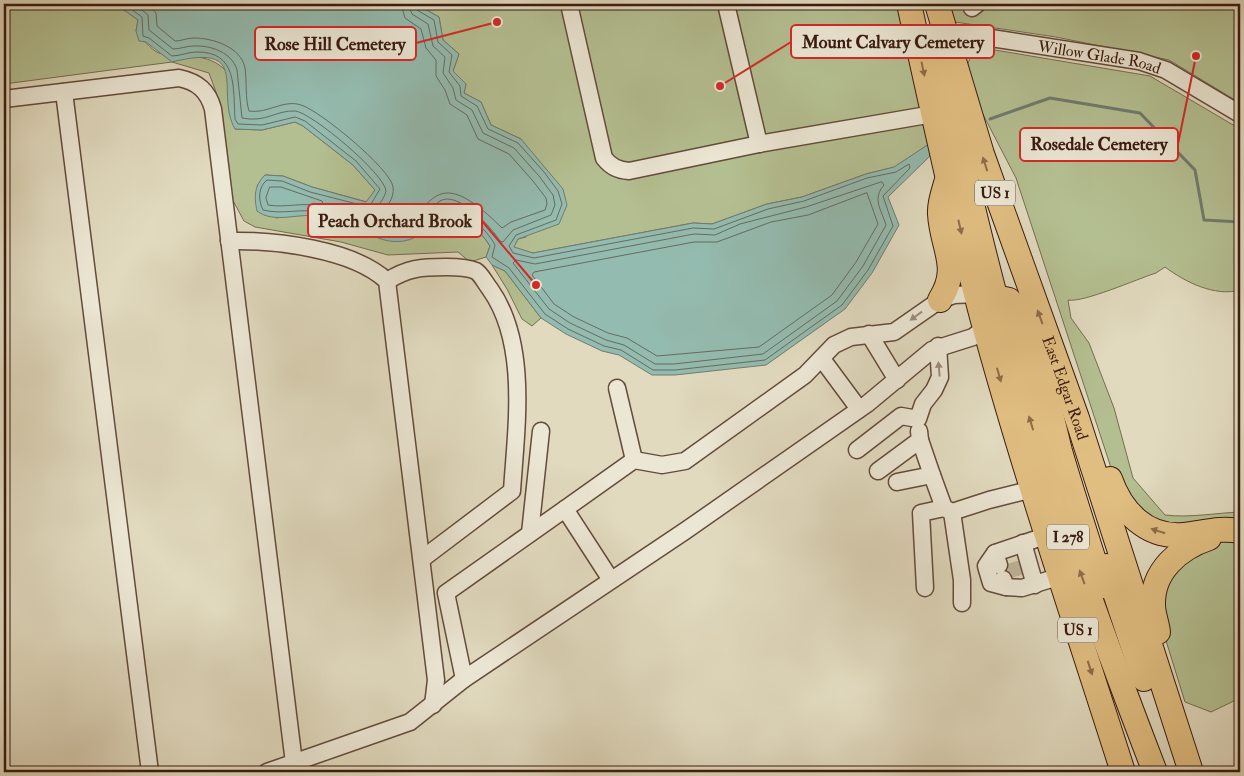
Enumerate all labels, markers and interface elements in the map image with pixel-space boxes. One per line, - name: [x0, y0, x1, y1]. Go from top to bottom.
- callout: Mount Calvary Cemetery: [791, 25, 994, 58]
- callout: Rose Hill Cemetery: [255, 27, 416, 60]
- text: Mount Calvary Cemetery: [801, 31, 985, 54]
- text: Rose Hill Cemetery: [264, 33, 407, 56]
- street label: Willow Glade Road: [1035, 36, 1164, 79]
- one-way arrow: [919, 61, 927, 76]
- callout: Rosedale Cemetery: [1020, 128, 1178, 161]
- text: Rosedale Cemetery: [1030, 133, 1169, 156]
- one-way arrow: [981, 157, 989, 172]
- road number: US 1: [975, 180, 1015, 206]
- callout: Peach Orchard Brook: [308, 204, 482, 237]
- text: Peach Orchard Brook: [318, 210, 473, 233]
- one-way arrow: [956, 219, 964, 234]
- one-way arrow: [1036, 310, 1043, 325]
- one-way arrow: [909, 311, 923, 321]
- street label: East Edgar Road: [1037, 333, 1092, 443]
- one-way arrow: [935, 361, 943, 377]
- one-way arrow: [996, 368, 1004, 383]
- one-way arrow: [1027, 415, 1034, 430]
- road number: I 278: [1047, 524, 1089, 550]
- one-way arrow: [1150, 527, 1165, 534]
- one-way arrow: [1078, 569, 1086, 584]
- road number: US 1: [1058, 618, 1098, 642]
- one-way arrow: [1087, 661, 1094, 676]

